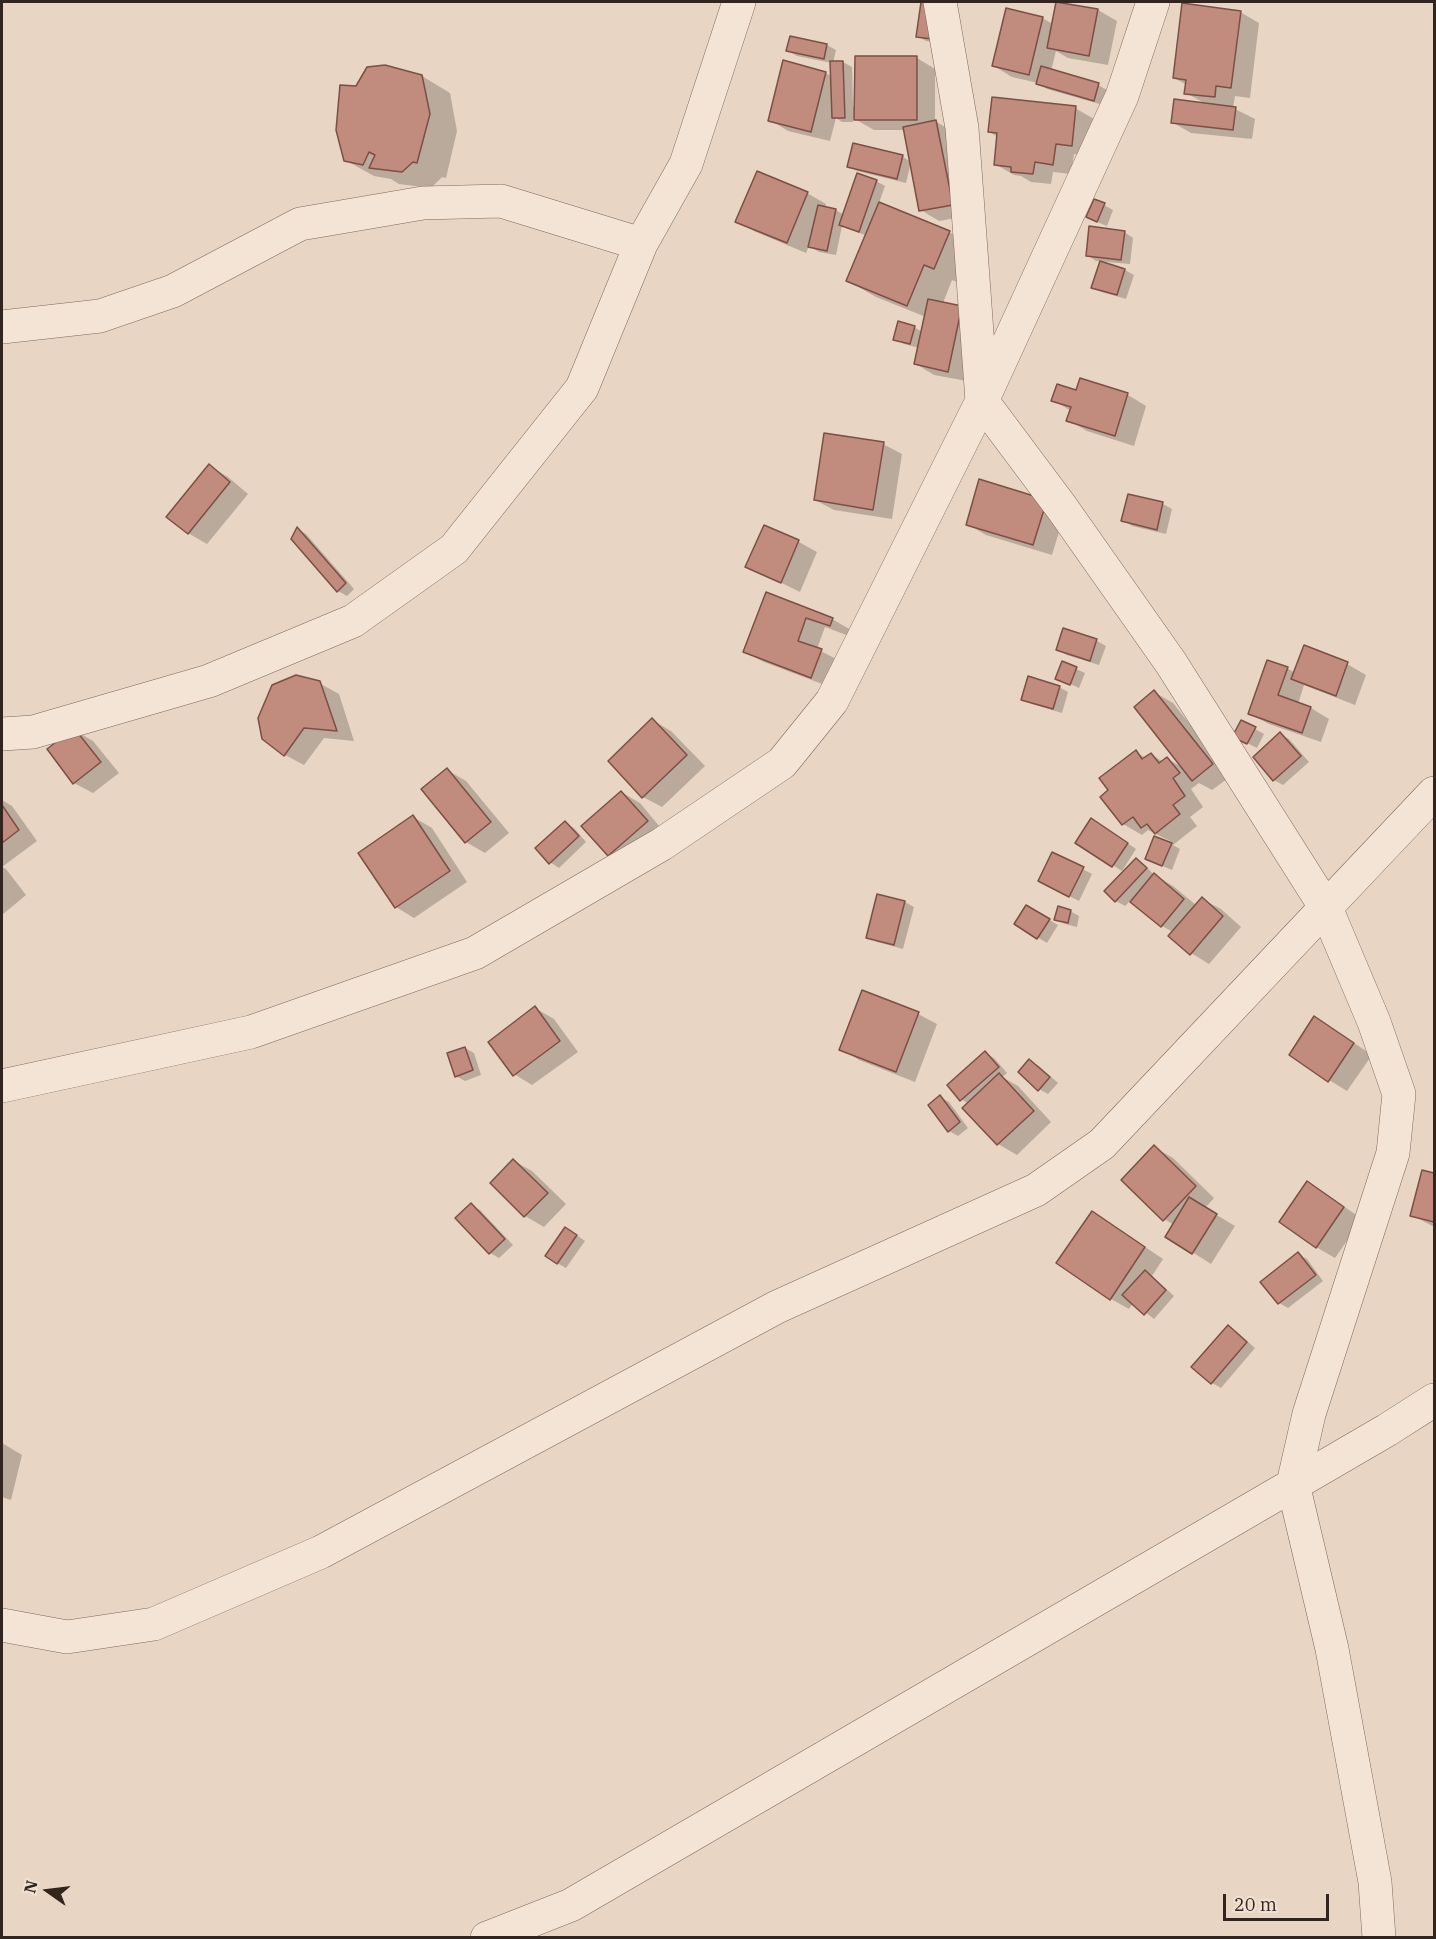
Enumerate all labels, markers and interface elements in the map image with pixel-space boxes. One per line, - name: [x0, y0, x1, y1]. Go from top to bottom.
- north arrow: [18, 1861, 78, 1921]
- text: N: [19, 1878, 42, 1895]
- scale bar: [1226, 1882, 1332, 1920]
- text: 20 m: [1234, 1893, 1277, 1916]

